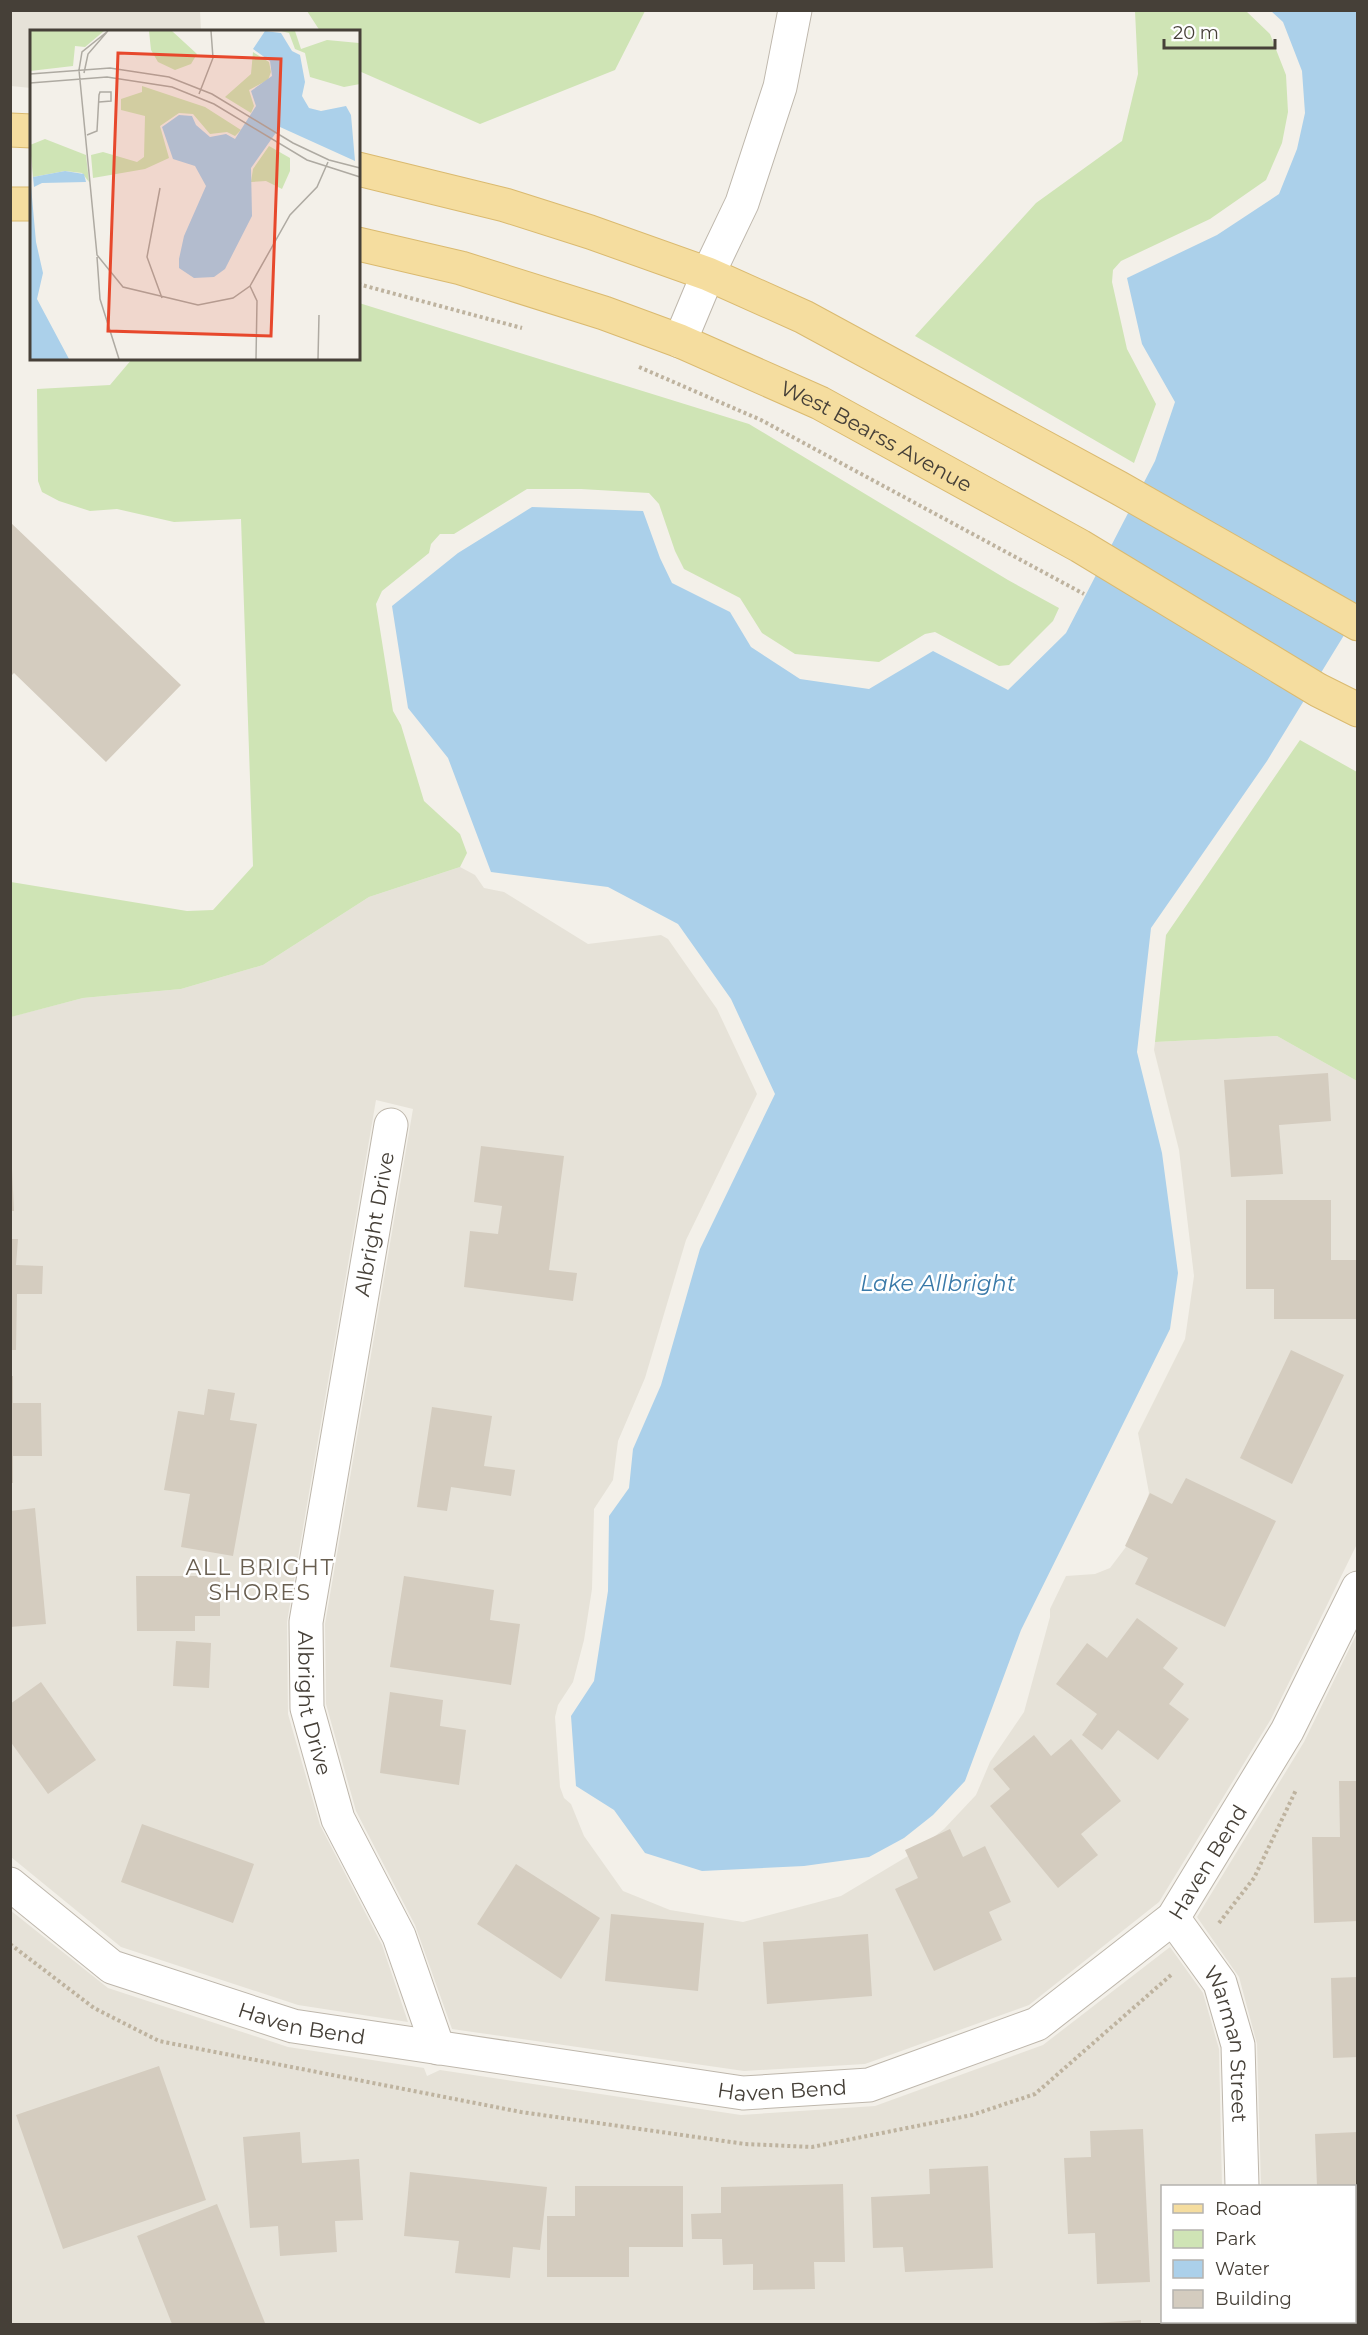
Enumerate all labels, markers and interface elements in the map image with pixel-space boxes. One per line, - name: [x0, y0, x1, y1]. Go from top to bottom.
- scale bar: [1164, 12, 1275, 50]
- text: 20 m: [1173, 22, 1219, 44]
- inset map: [30, 30, 360, 360]
- street label: West Bearss Avenue: [777, 375, 977, 497]
- street label: Albright Drive: [349, 1150, 399, 1298]
- water label: Lake Allbright: [860, 1270, 1016, 1297]
- district label: ALL BRIGHT SHORES: [185, 1554, 335, 1606]
- street label: Albright Drive: [294, 1630, 338, 1778]
- street label: Haven Bend: [1163, 1800, 1252, 1924]
- street label: Warman Street: [1199, 1961, 1253, 2123]
- street label: Haven Bend: [235, 1997, 367, 2049]
- street label: Haven Bend: [716, 2074, 848, 2106]
- legend: [1161, 2185, 1356, 2323]
- text: Road: [1215, 2198, 1262, 2220]
- text: Park: [1215, 2228, 1256, 2250]
- text: Water: [1215, 2258, 1270, 2280]
- text: Building: [1215, 2288, 1292, 2310]

